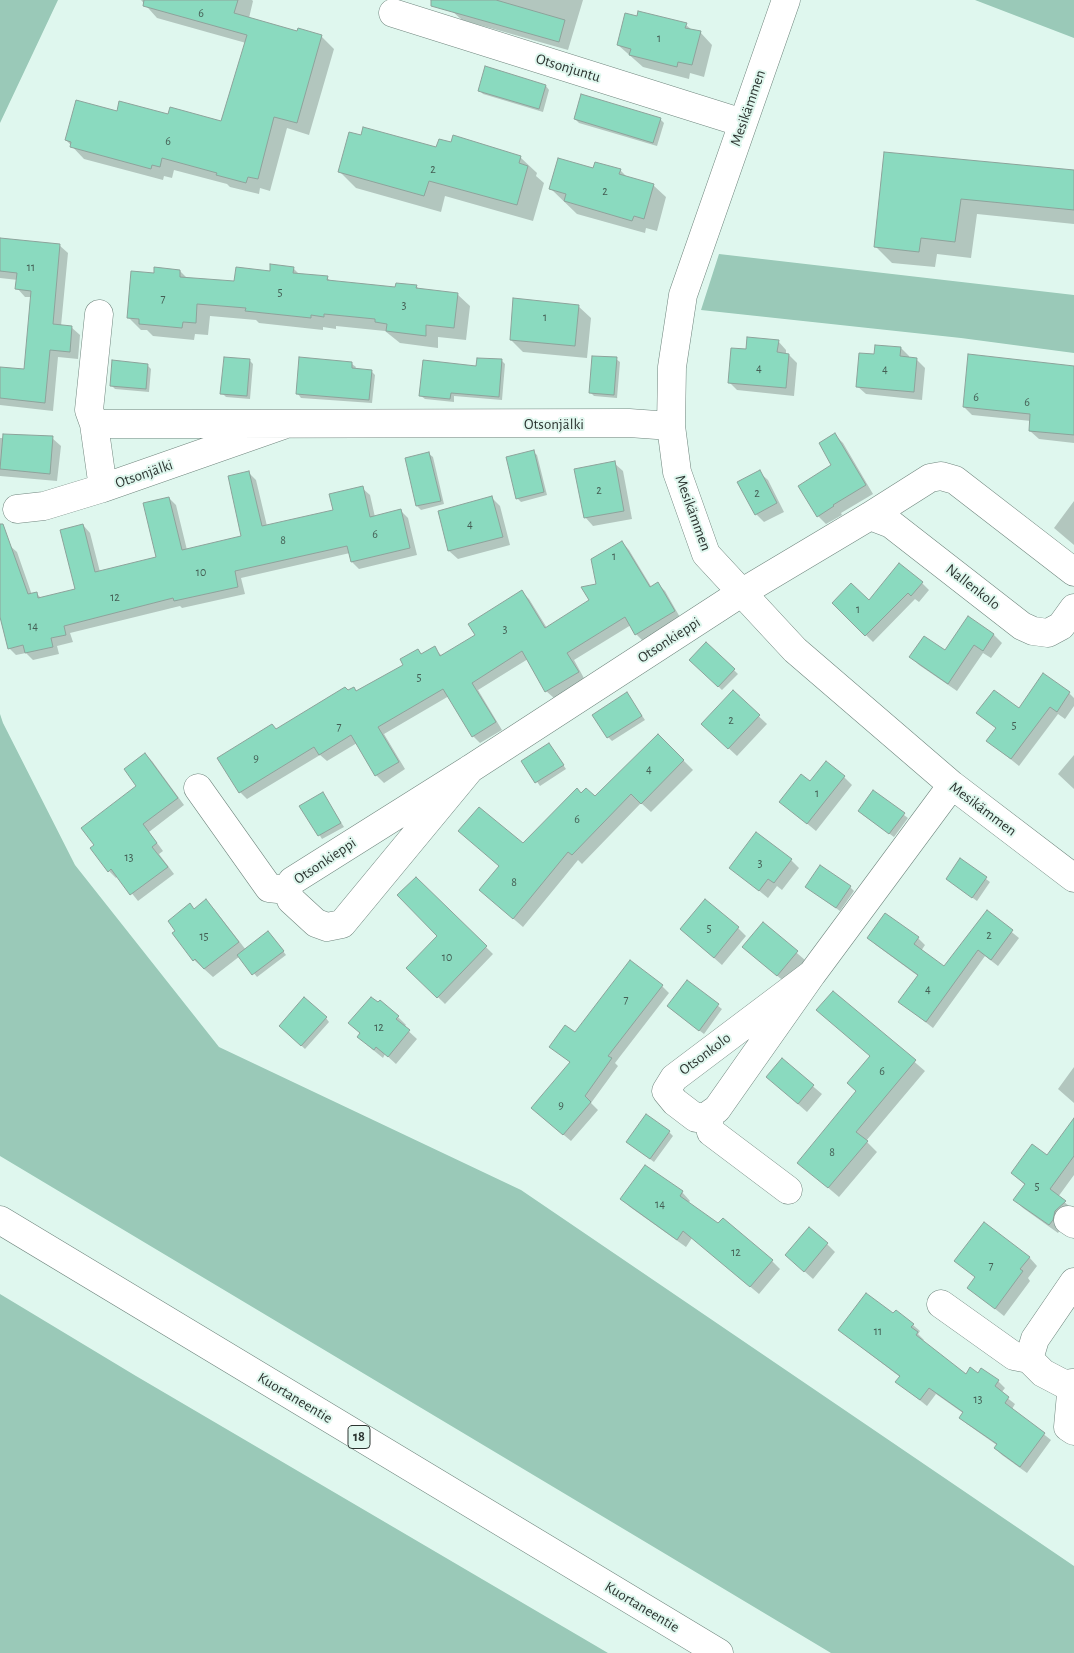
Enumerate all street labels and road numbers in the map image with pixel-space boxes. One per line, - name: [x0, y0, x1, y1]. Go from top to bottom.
- street label: Otsonjuntu: [534, 50, 602, 86]
- street label: Mesikämmen: [727, 68, 769, 148]
- street label: Otsonjälki: [524, 415, 584, 433]
- street label: Otsonjälki: [113, 456, 175, 492]
- street label: Mesikämmen: [671, 473, 715, 553]
- street label: Nallenkolo: [942, 560, 1004, 614]
- street label: Otsonkieppi: [634, 613, 704, 667]
- street label: Mesikämmen: [946, 778, 1020, 840]
- street label: Otsonkieppi: [290, 834, 360, 888]
- street label: Otsonkolo: [676, 1029, 734, 1079]
- street label: Kuortaneentie: [254, 1369, 336, 1427]
- road number: 18: [348, 1425, 370, 1448]
- street label: Kuortaneentie: [601, 1578, 683, 1636]

